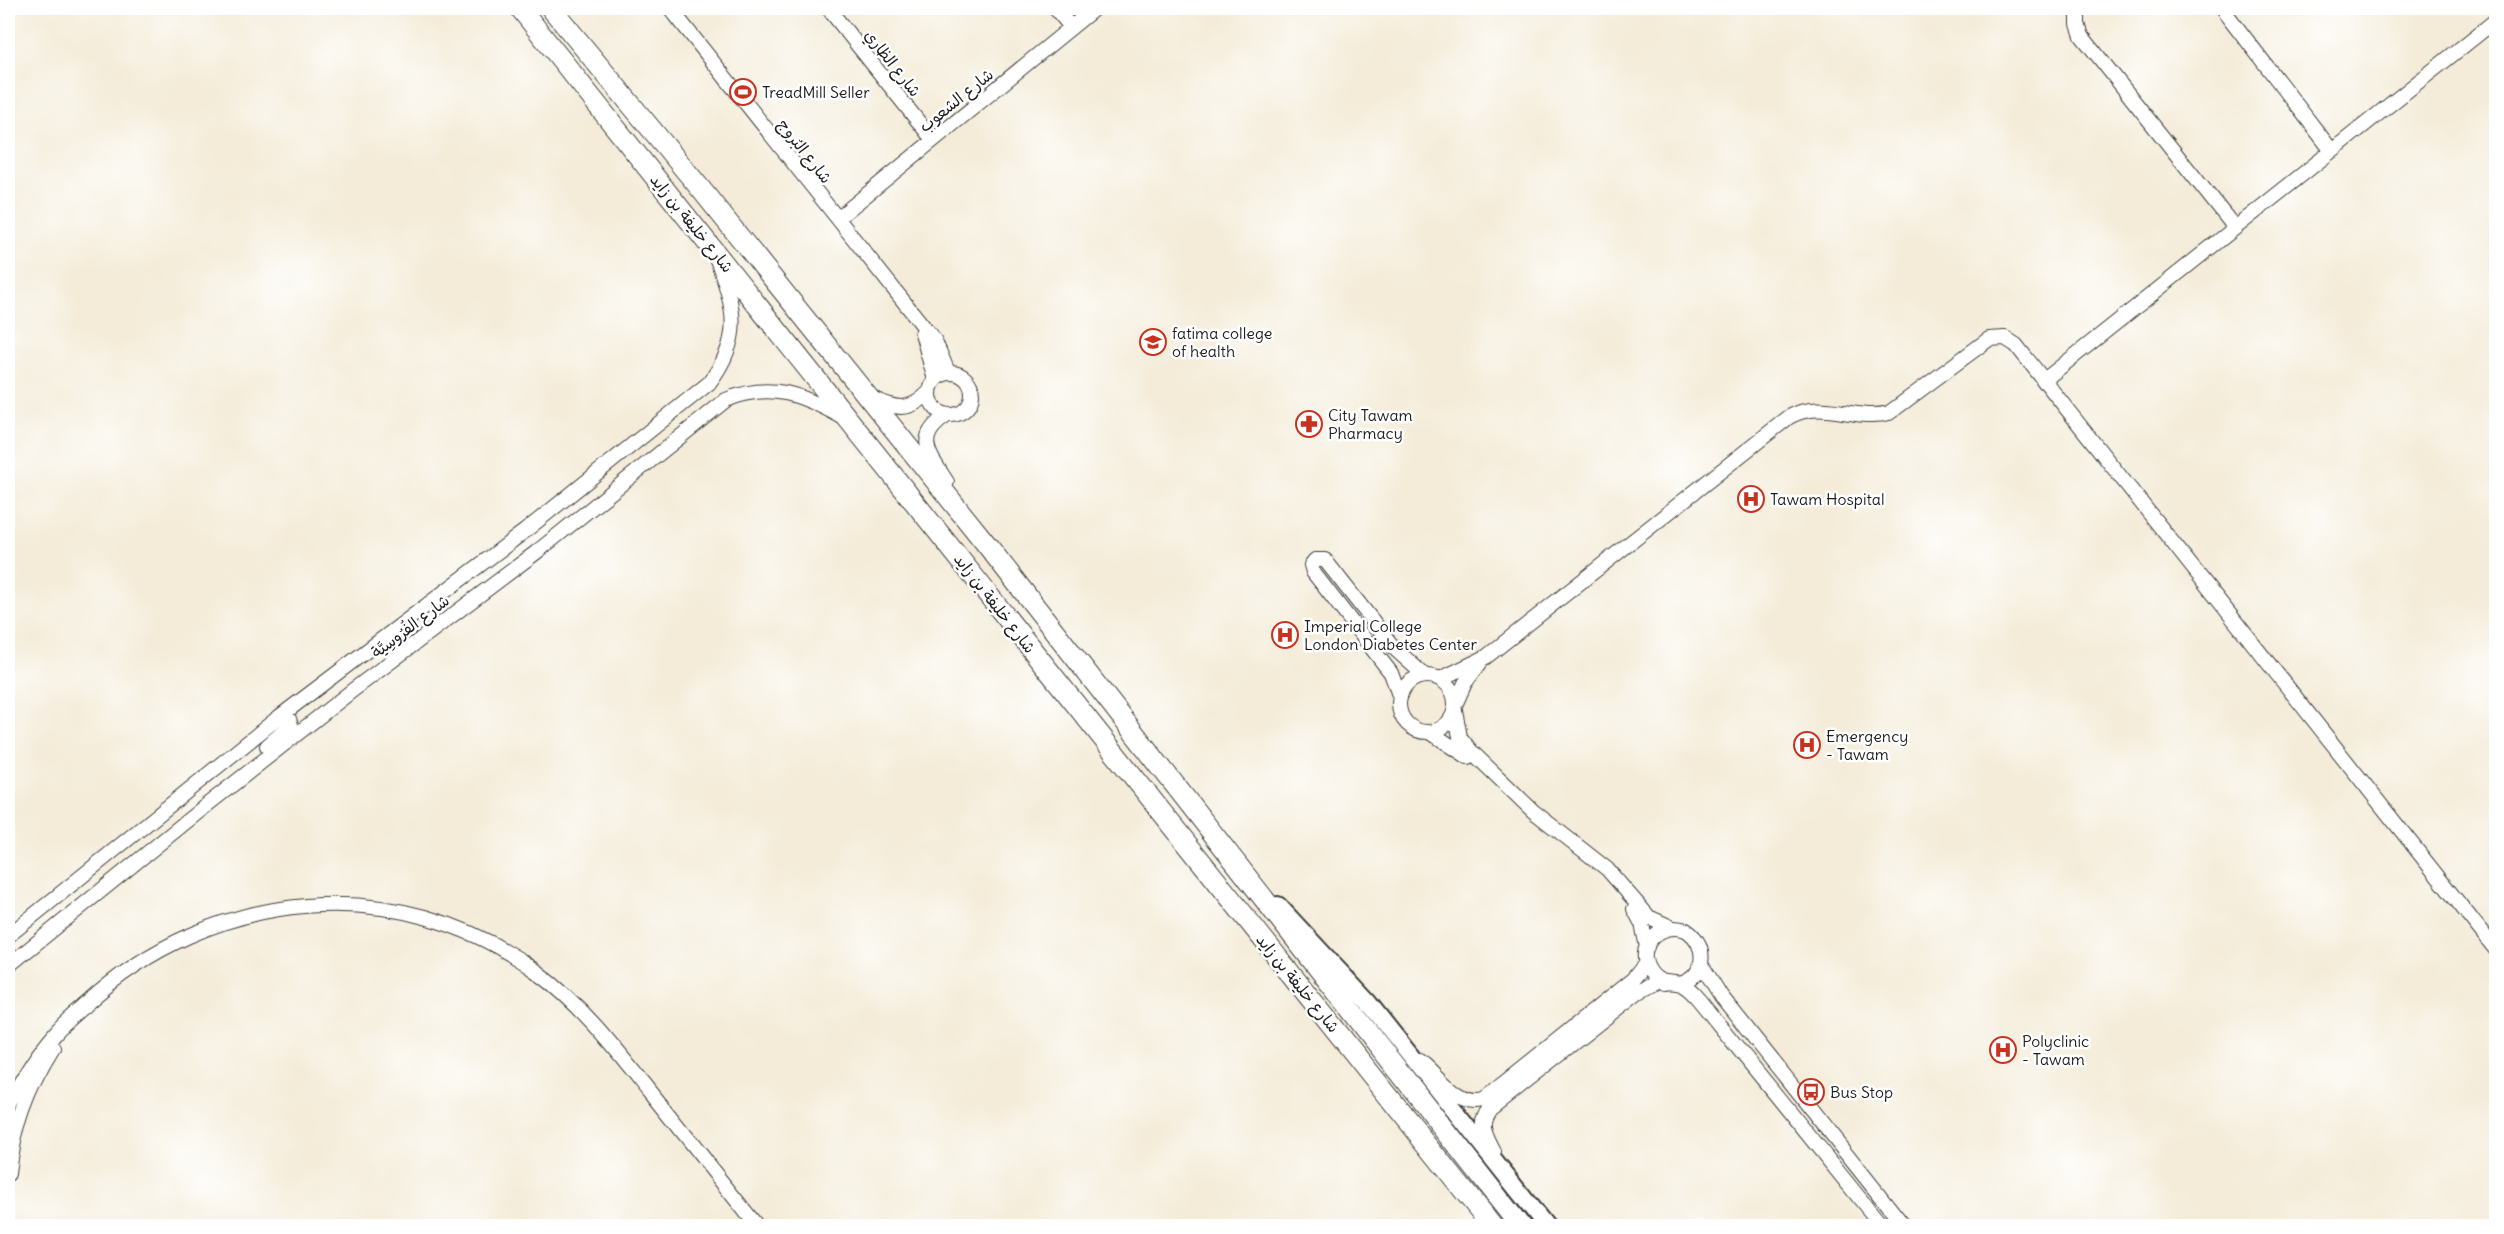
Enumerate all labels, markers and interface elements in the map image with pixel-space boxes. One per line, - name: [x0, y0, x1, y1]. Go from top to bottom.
- street label: شارع الظاري: [859, 25, 925, 102]
- street label: شارع الشعوب: [915, 64, 998, 138]
- sports icon: TreadMill Seller: [728, 77, 758, 107]
- place label: TreadMill Seller: [762, 82, 870, 102]
- street label: شارع البُروج: [772, 115, 836, 188]
- street label: شارع خليفة بن زايد: [645, 170, 738, 278]
- place label: fatima college of health: [1172, 323, 1272, 361]
- school or university icon: fatima college of health: [1138, 327, 1168, 357]
- place label: City Tawam Pharmacy: [1328, 405, 1413, 443]
- pharmacy icon: City Tawam Pharmacy: [1294, 409, 1324, 439]
- hospital icon: Tawam Hospital: [1736, 484, 1766, 514]
- place label: Tawam Hospital: [1770, 489, 1885, 509]
- street label: شارع خليفة بن زايد: [948, 549, 1040, 658]
- street label: شارع الفُرُوسِيَّة: [367, 590, 454, 664]
- place label: Imperial College London Diabetes Center: [1304, 616, 1477, 654]
- hospital icon: Imperial College London Diabetes Center: [1270, 620, 1300, 650]
- place label: Emergency - Tawam: [1826, 726, 1908, 764]
- hospital icon: Emergency - Tawam: [1792, 730, 1822, 760]
- street label: شارع خليفة بن زايد: [1251, 930, 1344, 1038]
- place label: Polyclinic - Tawam: [2022, 1031, 2089, 1069]
- hospital icon: Polyclinic - Tawam: [1988, 1035, 2018, 1065]
- bus stop icon: Bus Stop: [1796, 1077, 1826, 1107]
- place label: Bus Stop: [1830, 1082, 1893, 1102]

